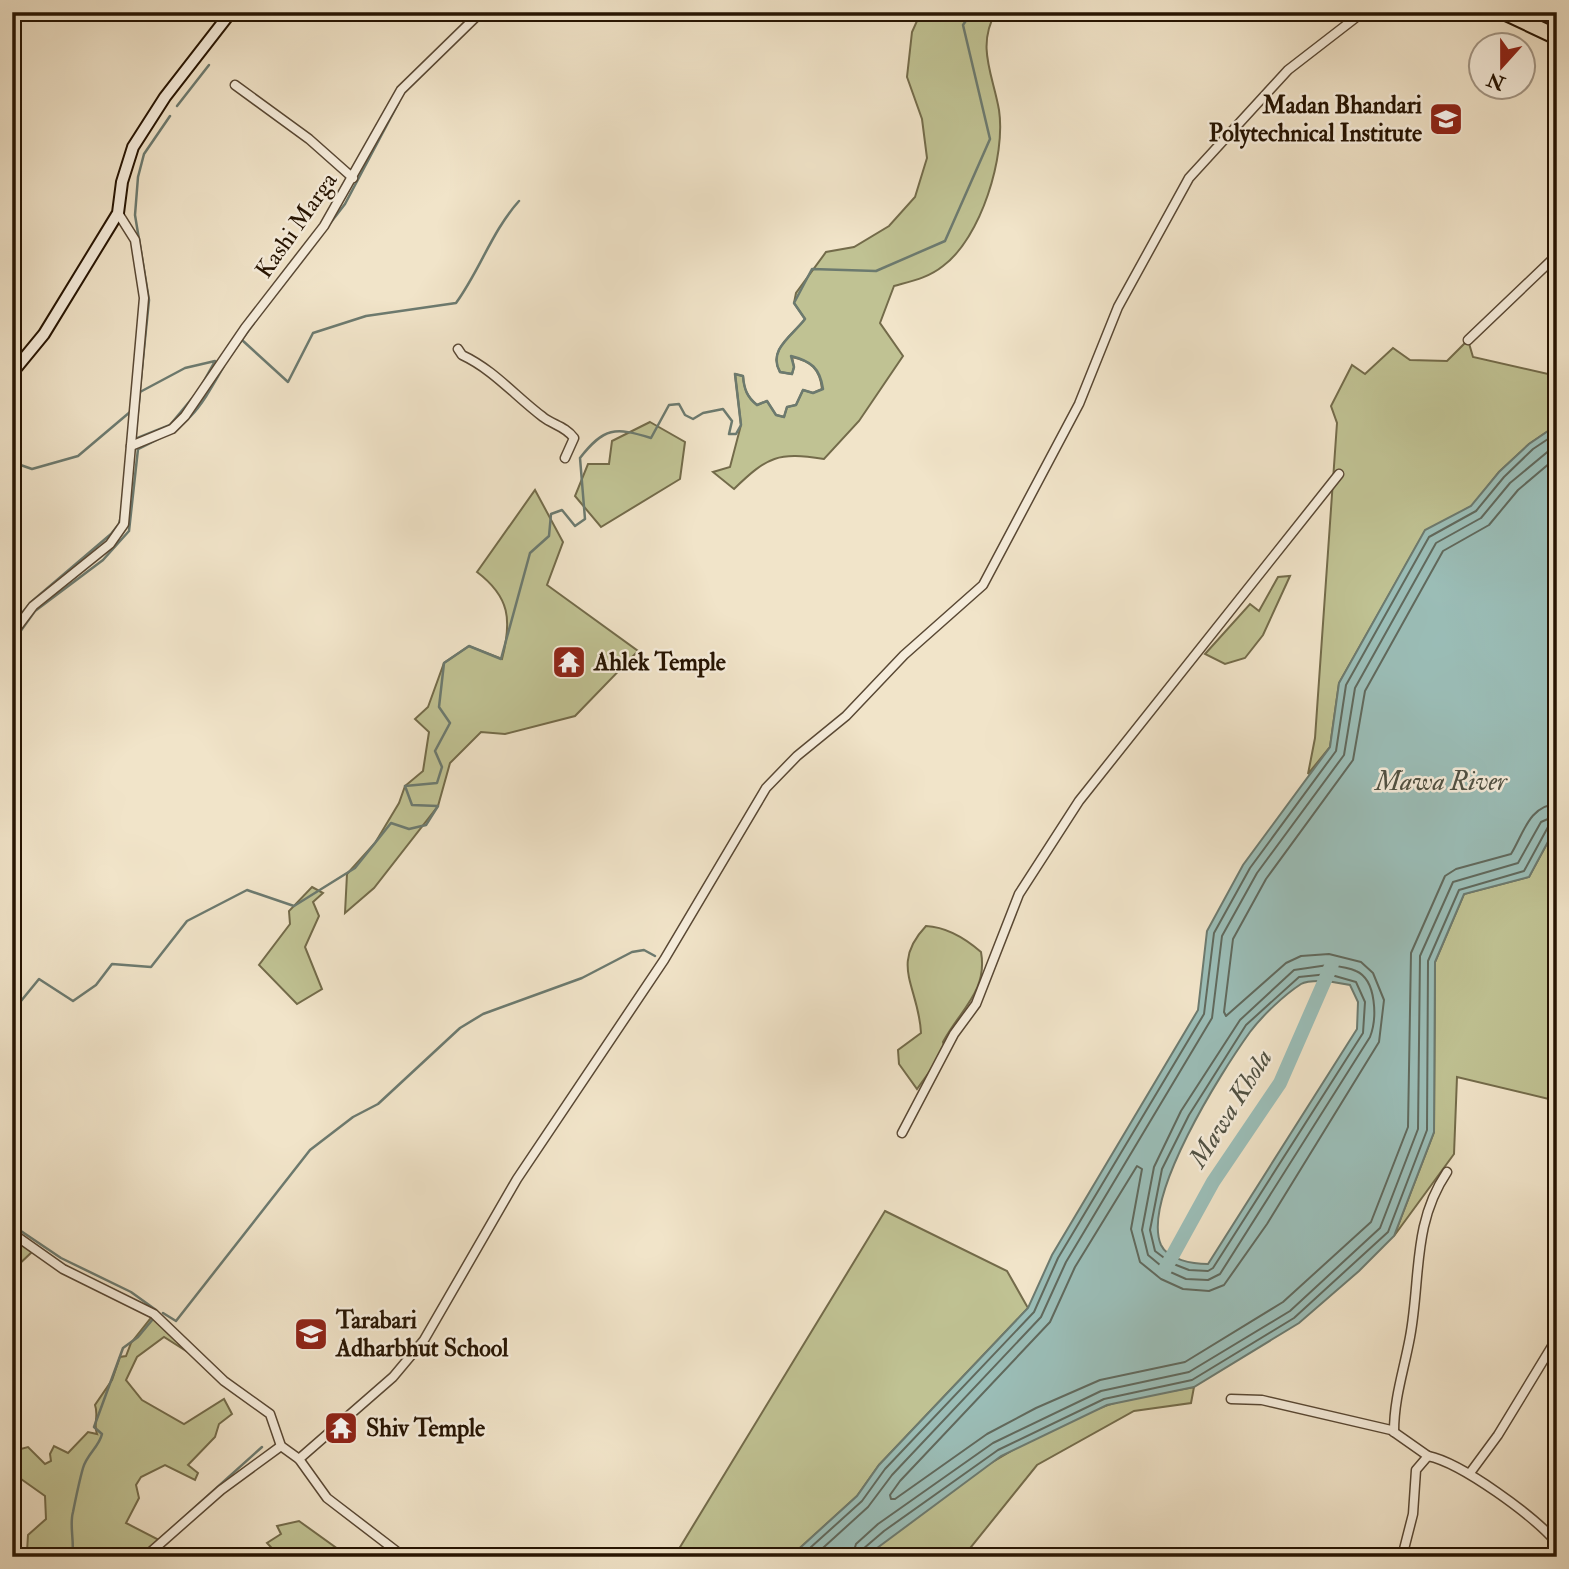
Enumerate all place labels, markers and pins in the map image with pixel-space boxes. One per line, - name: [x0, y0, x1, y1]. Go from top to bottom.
- place label: Madan Bhandari Polytechnical Institute: [1209, 90, 1423, 149]
- school or university icon: Madan Bhandari Polytechnical Institute: [1427, 100, 1465, 138]
- temple icon: Ahlek Temple: [550, 643, 588, 681]
- place label: Ahlek Temple: [593, 647, 726, 678]
- place label: Tarabari Adharbhut School: [335, 1305, 509, 1364]
- school or university icon: Tarabari Adharbhut School: [292, 1315, 330, 1353]
- temple icon: Shiv Temple: [322, 1409, 360, 1447]
- place label: Shiv Temple: [366, 1413, 485, 1444]

